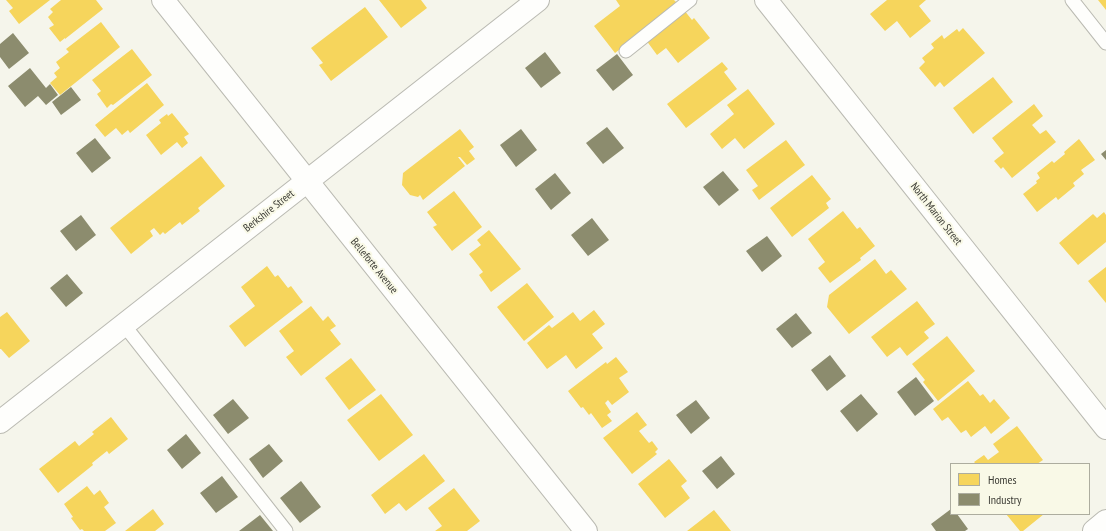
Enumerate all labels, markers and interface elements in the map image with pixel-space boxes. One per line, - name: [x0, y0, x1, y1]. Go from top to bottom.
- street label: North Marion Street: [908, 180, 964, 248]
- street label: Berkshire Street: [241, 187, 297, 235]
- street label: Belleforte Avenue: [348, 236, 400, 296]
- legend: [950, 463, 1090, 515]
- text: Homes: [988, 472, 1016, 487]
- text: Industry: [988, 492, 1022, 507]

